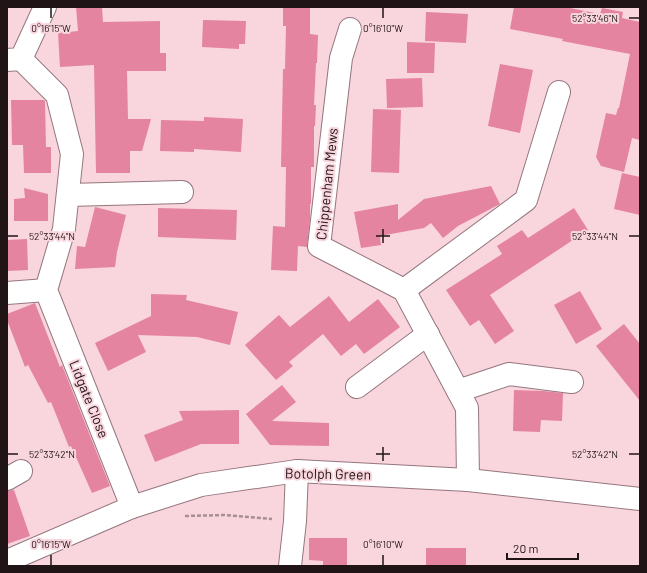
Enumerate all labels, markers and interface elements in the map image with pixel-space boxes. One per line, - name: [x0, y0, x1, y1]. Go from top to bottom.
- text: 52°33'46"N: [572, 12, 618, 24]
- text: 0°16'15"W: [31, 22, 71, 34]
- text: 0°16'10"W: [363, 22, 403, 34]
- street label: Chippenham Mews: [312, 127, 341, 241]
- text: 52°33'44"N: [29, 230, 75, 242]
- text: 52°33'44"N: [572, 230, 618, 242]
- street label: Lidgate Close: [66, 357, 113, 440]
- text: 52°33'42"N: [29, 448, 75, 460]
- text: 52°33'42"N: [572, 448, 618, 460]
- street label: Botolph Green: [285, 464, 371, 483]
- scale bar: [507, 535, 578, 561]
- text: 0°16'15"W: [31, 538, 71, 550]
- text: 0°16'10"W: [363, 538, 403, 550]
- text: 20 m: [513, 541, 539, 555]

